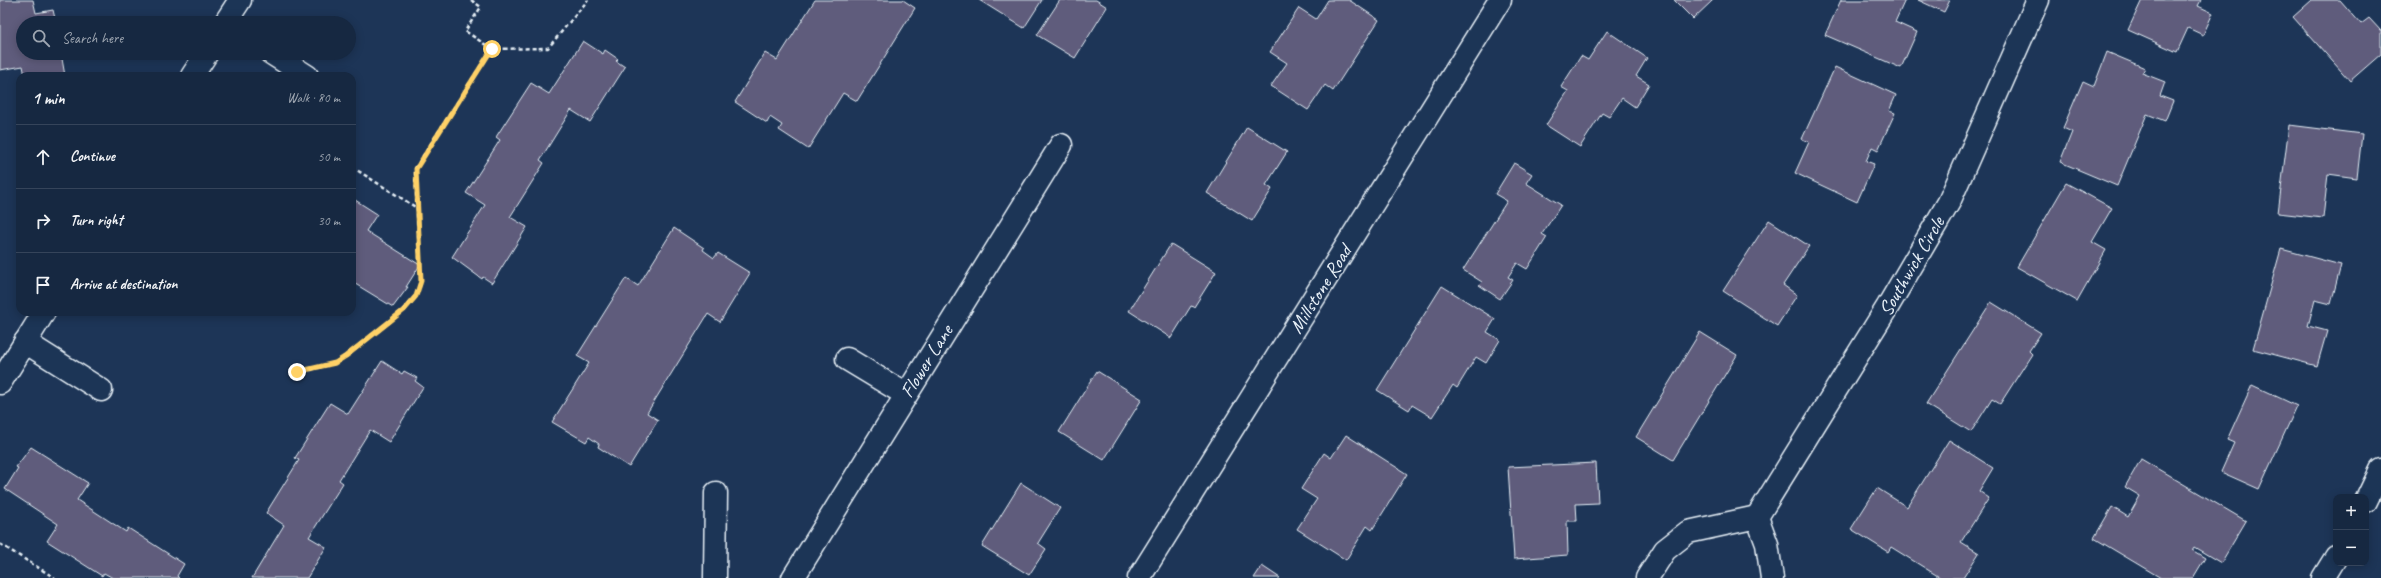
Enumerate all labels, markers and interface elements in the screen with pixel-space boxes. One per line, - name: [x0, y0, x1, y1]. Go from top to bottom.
- search box: [16, 16, 356, 60]
- icon: search: [30, 27, 52, 49]
- text: Search here: [62, 29, 123, 48]
- route start: [483, 40, 501, 58]
- text: 1 min: [32, 88, 65, 109]
- text: Walk · 80 m: [287, 90, 340, 106]
- icon: ahead: [32, 146, 54, 168]
- text: Continue: [70, 147, 115, 166]
- text: 50 m: [318, 149, 340, 165]
- icon: right: [32, 210, 54, 232]
- text: Turn right: [70, 211, 123, 230]
- street label: Southwick Circle: [1873, 211, 1951, 320]
- text: 30 m: [318, 213, 340, 229]
- street label: Millstone Road: [1283, 238, 1359, 338]
- icon: arrive: [32, 274, 54, 296]
- text: Arrive at destination: [70, 275, 177, 294]
- street label: Flower Lane: [894, 319, 959, 402]
- route end: [288, 363, 306, 381]
- map controls: [2333, 494, 2369, 566]
- button: +: [2333, 494, 2369, 530]
- button: −: [2333, 530, 2369, 566]

